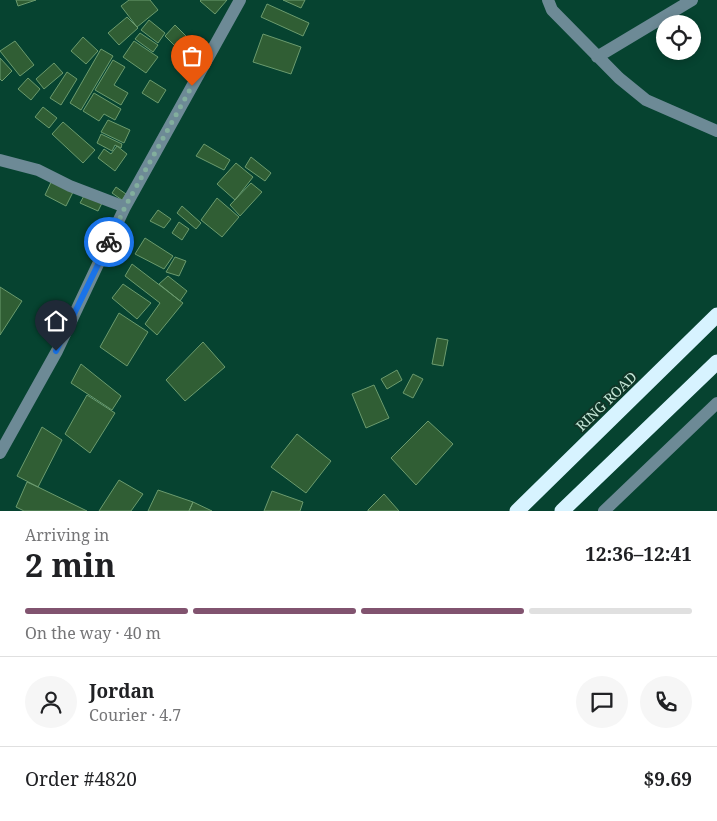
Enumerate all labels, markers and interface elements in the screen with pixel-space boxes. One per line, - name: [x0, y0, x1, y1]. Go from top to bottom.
- map controls: [656, 15, 701, 60]
- button: locate: [656, 15, 701, 60]
- pin: [171, 35, 213, 86]
- icon: bag: [178, 42, 206, 70]
- courier: [84, 217, 134, 267]
- icon: bike: [95, 228, 123, 256]
- pin: [35, 300, 77, 351]
- icon: home: [42, 307, 70, 335]
- street label: RING ROAD: [571, 367, 641, 435]
- text: Arriving in: [25, 524, 109, 546]
- text: 12:36–12:41: [585, 541, 692, 567]
- text: 2 min: [25, 543, 116, 586]
- text: On the way · 40 m: [25, 622, 161, 644]
- button: person: [25, 676, 77, 728]
- button: chat: [576, 676, 628, 728]
- button: phone: [640, 676, 692, 728]
- text: Jordan: [89, 678, 155, 704]
- text: Courier · 4.7: [89, 704, 181, 726]
- text: Order #4820: [25, 766, 137, 792]
- text: $9.69: [643, 766, 692, 792]

